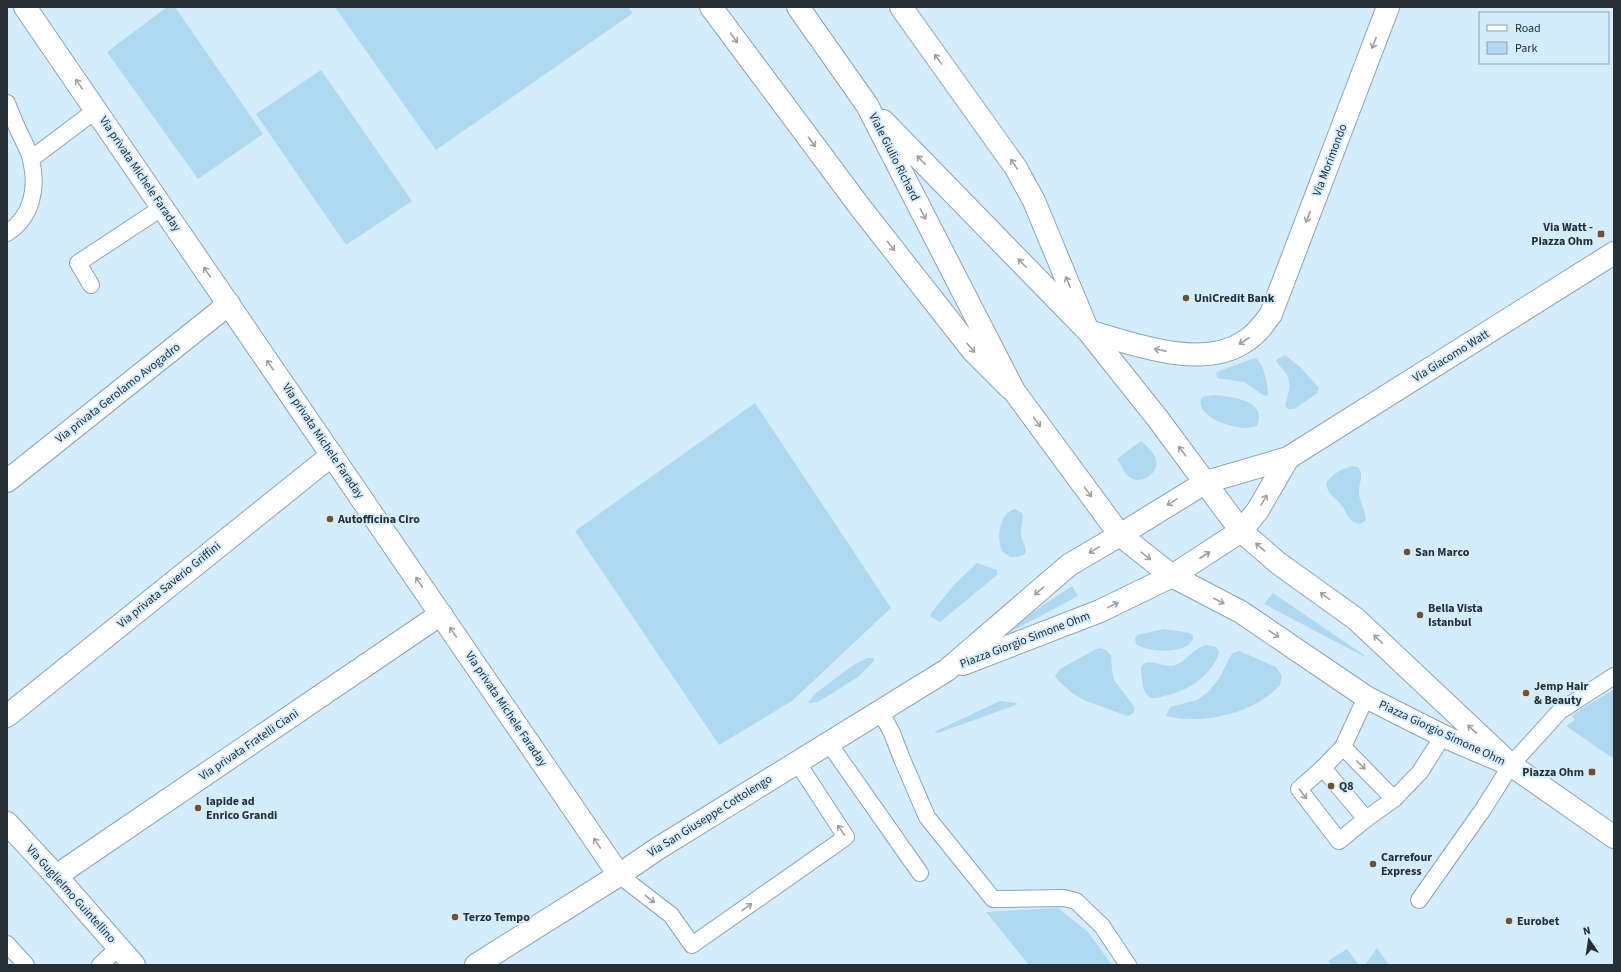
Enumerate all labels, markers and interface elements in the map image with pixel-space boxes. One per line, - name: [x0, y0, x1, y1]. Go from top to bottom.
- legend: [1479, 12, 1609, 64]
- text: Road: [1515, 20, 1541, 37]
- one-way arrow: [730, 33, 738, 44]
- one-way arrow: [1370, 37, 1378, 49]
- text: Park: [1515, 40, 1537, 57]
- one-way arrow: [934, 53, 942, 64]
- one-way arrow: [74, 78, 82, 90]
- street label: Viale Giulio Richard: [864, 110, 924, 204]
- street label: Via privata Michele Faraday: [95, 113, 185, 235]
- street label: Via Morimondo: [1308, 121, 1352, 199]
- one-way arrow: [808, 137, 816, 148]
- one-way arrow: [916, 155, 926, 165]
- one-way arrow: [1010, 159, 1018, 170]
- one-way arrow: [920, 208, 928, 220]
- one-way arrow: [1304, 211, 1312, 223]
- place label: Via Watt - Piazza Ohm: [1531, 219, 1593, 250]
- marker: Via Watt - Piazza Ohm: [1596, 229, 1606, 239]
- one-way arrow: [886, 240, 895, 251]
- one-way arrow: [1017, 258, 1027, 268]
- one-way arrow: [203, 267, 211, 278]
- one-way arrow: [1063, 277, 1071, 289]
- place label: UniCredit Bank: [1194, 290, 1275, 307]
- marker: UniCredit Bank: [1181, 293, 1191, 303]
- street label: Via Giacomo Watt: [1409, 326, 1493, 386]
- one-way arrow: [1239, 337, 1250, 346]
- street label: Via privata Gerolamo Avogadro: [52, 339, 184, 447]
- one-way arrow: [967, 343, 976, 353]
- one-way arrow: [1153, 346, 1166, 354]
- one-way arrow: [266, 359, 274, 370]
- street label: Via privata Michele Faraday: [278, 380, 368, 502]
- one-way arrow: [1033, 417, 1041, 428]
- one-way arrow: [1178, 445, 1186, 456]
- one-way arrow: [1084, 486, 1092, 497]
- one-way arrow: [1260, 494, 1268, 506]
- one-way arrow: [1166, 499, 1178, 507]
- place label: Autofficina Ciro: [337, 511, 420, 528]
- marker: Autofficina Ciro: [325, 514, 335, 524]
- street label: Via privata Saverio Griffini: [114, 538, 224, 632]
- one-way arrow: [1254, 543, 1265, 552]
- place label: San Marco: [1415, 544, 1470, 561]
- one-way arrow: [1089, 546, 1100, 554]
- marker: San Marco: [1402, 547, 1412, 557]
- one-way arrow: [1140, 551, 1151, 560]
- one-way arrow: [1199, 551, 1210, 559]
- one-way arrow: [415, 577, 423, 588]
- one-way arrow: [1034, 586, 1044, 595]
- one-way arrow: [1319, 592, 1330, 600]
- one-way arrow: [1213, 597, 1225, 605]
- place label: Bella Vista Istanbul: [1428, 600, 1483, 631]
- one-way arrow: [1107, 601, 1119, 608]
- street label: Piazza Giorgio Simone Ohm: [957, 607, 1093, 673]
- marker: Bella Vista Istanbul: [1415, 610, 1425, 620]
- one-way arrow: [449, 627, 457, 638]
- one-way arrow: [1268, 630, 1279, 638]
- one-way arrow: [1373, 635, 1383, 644]
- street label: Via privata Michele Faraday: [461, 648, 551, 770]
- place label: Jemp Hair & Beauty: [1534, 678, 1589, 709]
- marker: Jemp Hair & Beauty: [1521, 688, 1531, 698]
- street label: Piazza Giorgio Simone Ohm: [1376, 696, 1508, 770]
- street label: Via privata Fratelli Ciani: [196, 705, 302, 785]
- one-way arrow: [1467, 724, 1477, 734]
- one-way arrow: [1356, 760, 1366, 770]
- place label: Piazza Ohm: [1522, 764, 1584, 781]
- marker: Piazza Ohm: [1587, 767, 1597, 777]
- street label: Via San Giuseppe Cottolengo: [644, 771, 776, 861]
- place label: Q8: [1339, 778, 1354, 795]
- marker: Q8: [1326, 781, 1336, 791]
- one-way arrow: [1299, 789, 1307, 800]
- place label: lapide ad Enrico Grandi: [206, 793, 277, 824]
- marker: lapide ad Enrico Grandi: [193, 803, 203, 813]
- one-way arrow: [837, 825, 845, 836]
- one-way arrow: [593, 837, 601, 849]
- street label: Via Guglielmo Guintellino: [22, 841, 120, 947]
- place label: Carrefour Express: [1381, 849, 1432, 880]
- marker: Carrefour Express: [1368, 859, 1378, 869]
- one-way arrow: [645, 895, 656, 903]
- one-way arrow: [741, 903, 752, 911]
- place label: Terzo Tempo: [463, 909, 530, 926]
- marker: Terzo Tempo: [450, 912, 460, 922]
- place label: Eurobet: [1517, 913, 1560, 930]
- marker: Eurobet: [1504, 916, 1514, 926]
- north arrow: [1569, 920, 1609, 960]
- text: N: [1582, 923, 1592, 939]

